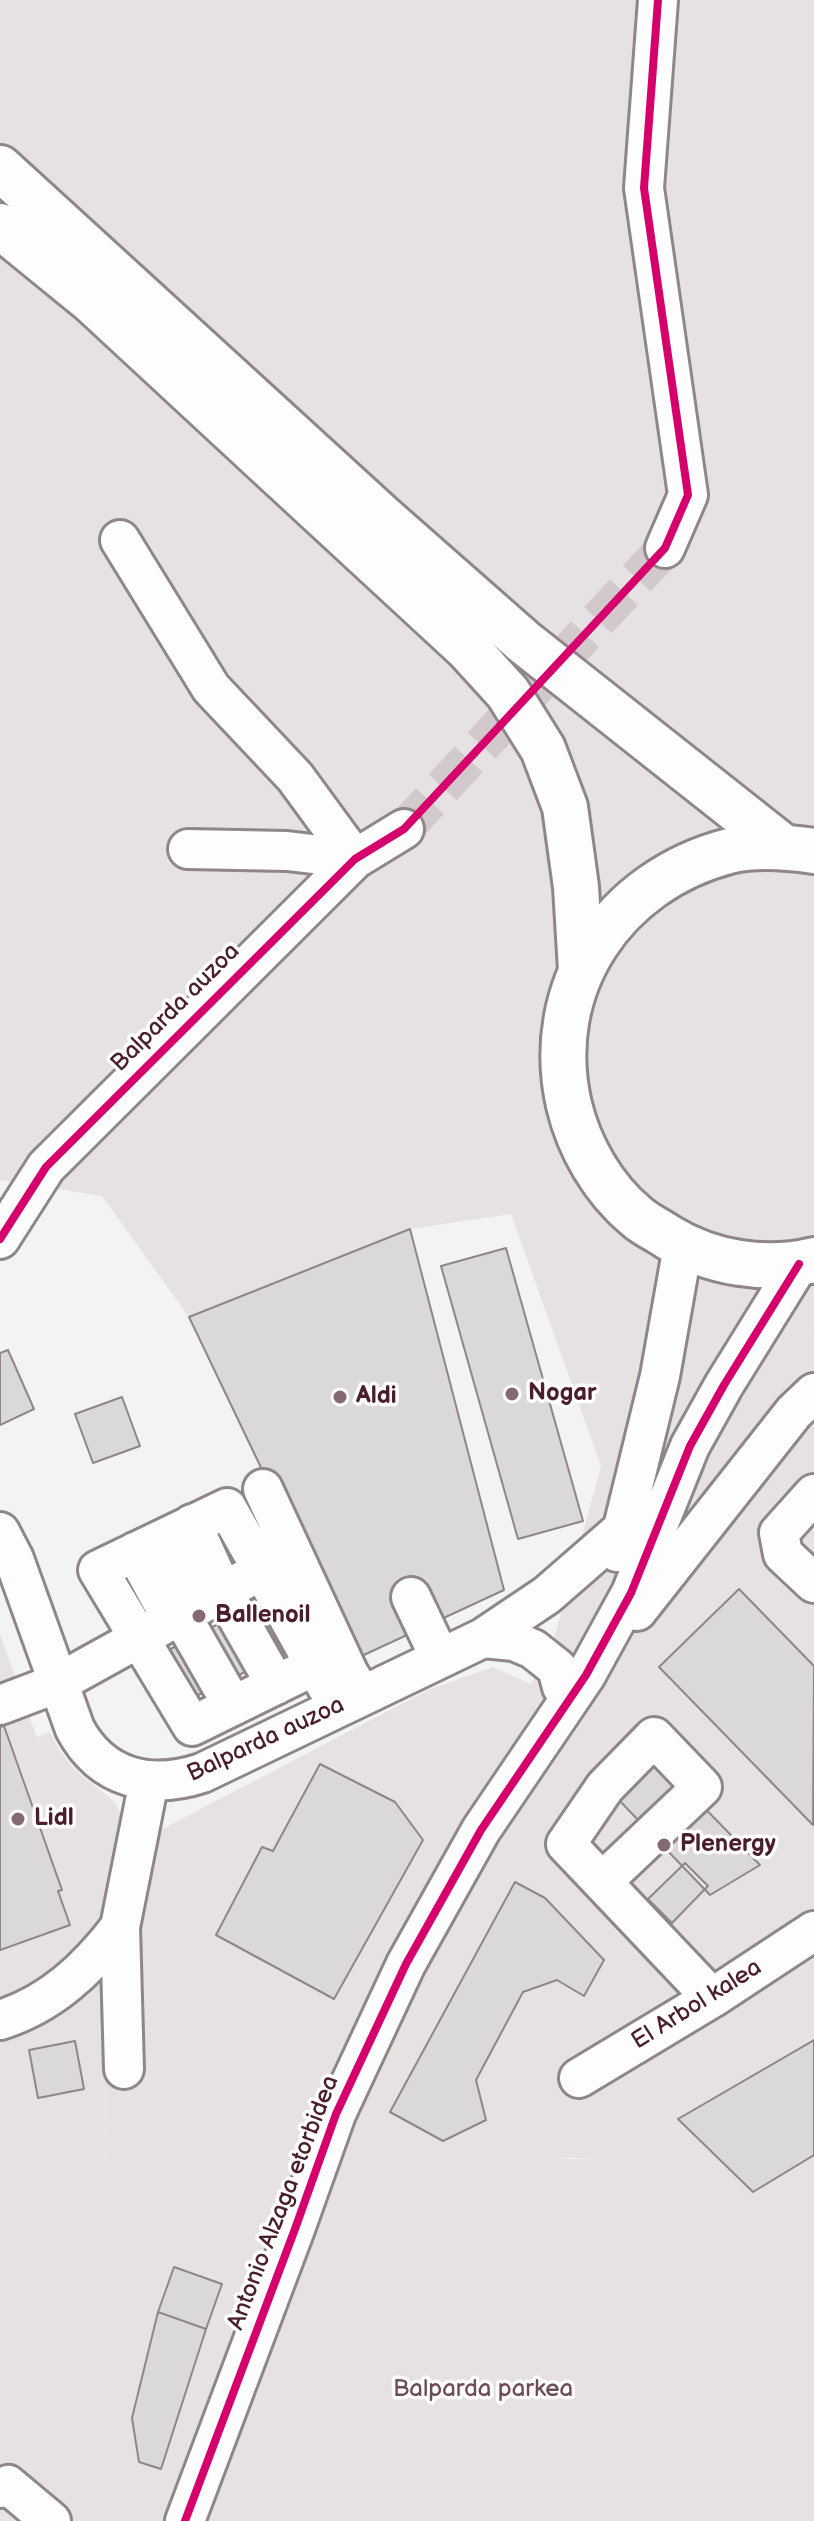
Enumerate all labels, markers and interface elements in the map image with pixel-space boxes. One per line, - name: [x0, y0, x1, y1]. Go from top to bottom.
- street label: Balparda auzoa: [106, 938, 246, 1078]
- place label: Nogar: [528, 1380, 597, 1408]
- place label: Aldi: [356, 1383, 397, 1411]
- marker: Nogar: [503, 1385, 521, 1403]
- marker: Aldi: [331, 1388, 349, 1406]
- place label: Ballenoil: [215, 1602, 311, 1630]
- marker: Ballenoil: [190, 1607, 208, 1625]
- street label: Balparda auzoa: [183, 1691, 349, 1789]
- place label: Lidl: [34, 1805, 74, 1833]
- marker: Lidl: [9, 1810, 27, 1828]
- place label: Plenergy: [680, 1831, 776, 1859]
- marker: Plenergy: [655, 1836, 673, 1854]
- street label: El Arbol kalea: [627, 1954, 767, 2056]
- street label: Antonio Alzaga etorbidea: [222, 2072, 346, 2334]
- park label: Balparda parkea: [393, 2376, 573, 2404]

